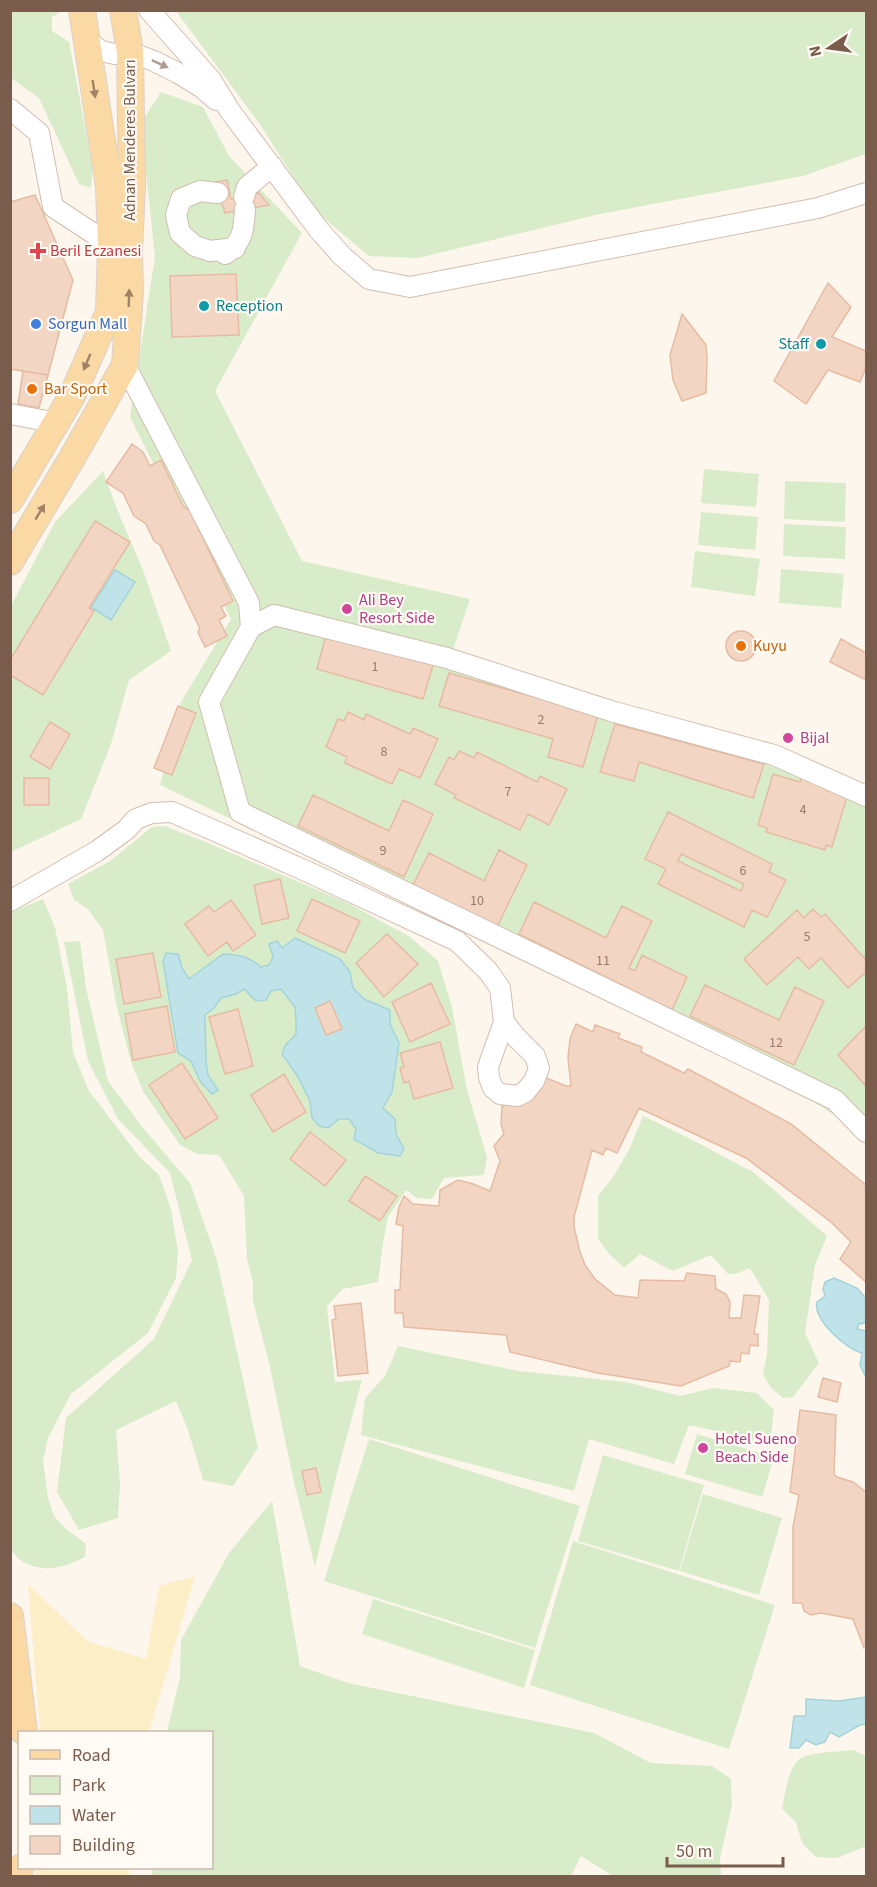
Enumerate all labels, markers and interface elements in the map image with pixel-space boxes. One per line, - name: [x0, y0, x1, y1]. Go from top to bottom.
- north arrow: [799, 18, 859, 78]
- text: N: [803, 43, 827, 59]
- street label: Adnan Menderes Bulvarı: [119, 59, 141, 221]
- one-way arrow: [152, 60, 169, 69]
- one-way arrow: [89, 80, 98, 99]
- place label: Beril Eczanesi: [50, 240, 142, 262]
- marker: Beril Eczanesi: [31, 244, 45, 258]
- one-way arrow: [124, 288, 134, 307]
- place label: Reception: [216, 295, 283, 317]
- marker: Reception: [197, 299, 211, 313]
- place label: Sorgun Mall: [48, 313, 127, 335]
- marker: Sorgun Mall: [29, 317, 43, 331]
- place label: Staff: [778, 333, 810, 355]
- marker: Staff: [814, 337, 828, 351]
- one-way arrow: [82, 354, 92, 372]
- place label: Bar Sport: [44, 378, 108, 400]
- marker: Bar Sport: [25, 382, 39, 396]
- one-way arrow: [35, 504, 46, 520]
- place label: Ali Bey Resort Side: [359, 589, 435, 629]
- marker: Ali Bey Resort Side: [340, 602, 354, 616]
- place label: Kuyu: [753, 635, 787, 657]
- marker: Kuyu: [734, 639, 748, 653]
- house number: 1: [372, 657, 379, 677]
- house number: 2: [538, 710, 545, 730]
- place label: Bijal: [800, 727, 829, 749]
- marker: Bijal: [781, 731, 795, 745]
- house number: 8: [381, 742, 388, 762]
- house number: 7: [505, 782, 512, 802]
- house number: 4: [800, 800, 807, 820]
- house number: 9: [380, 841, 387, 861]
- house number: 6: [740, 861, 747, 881]
- house number: 10: [470, 891, 484, 911]
- house number: 5: [804, 927, 811, 947]
- house number: 11: [596, 951, 610, 971]
- house number: 12: [769, 1033, 783, 1053]
- place label: Hotel Sueno Beach Side: [715, 1428, 797, 1468]
- marker: Hotel Sueno Beach Side: [696, 1441, 710, 1455]
- legend: [18, 1731, 213, 1869]
- text: Road: [72, 1743, 111, 1768]
- text: Park: [72, 1773, 106, 1798]
- text: Water: [72, 1803, 116, 1828]
- scale bar: [667, 1830, 782, 1868]
- text: Building: [72, 1833, 135, 1858]
- text: 50 m: [676, 1839, 712, 1864]

